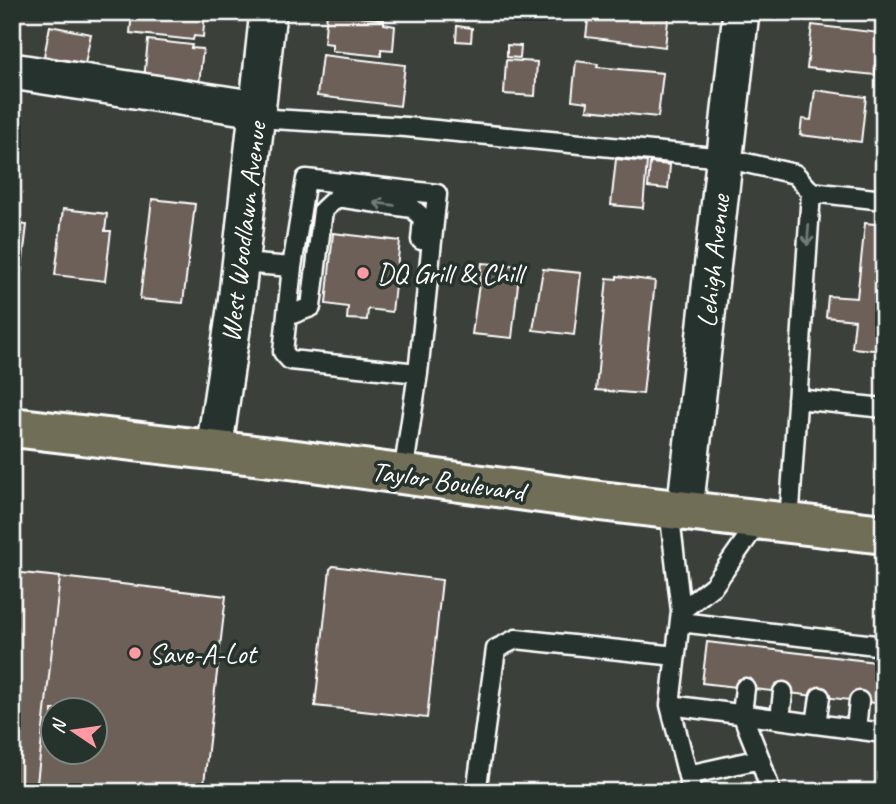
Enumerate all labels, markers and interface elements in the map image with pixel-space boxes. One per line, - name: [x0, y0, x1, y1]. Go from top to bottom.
- street label: West Woodlawn Avenue: [212, 118, 274, 344]
- street label: Lehigh Avenue: [689, 191, 738, 329]
- one-way arrow: [374, 197, 396, 210]
- one-way arrow: [801, 223, 814, 246]
- place label: DQ Grill & Chill: [377, 256, 528, 291]
- marker: DQ Grill & Chill: [355, 265, 371, 281]
- street label: Taylor Boulevard: [369, 453, 531, 510]
- place label: Save-A-Lot: [149, 636, 258, 671]
- marker: Save-A-Lot: [127, 645, 143, 661]
- north arrow: [38, 696, 108, 766]
- text: N: [45, 716, 72, 736]

